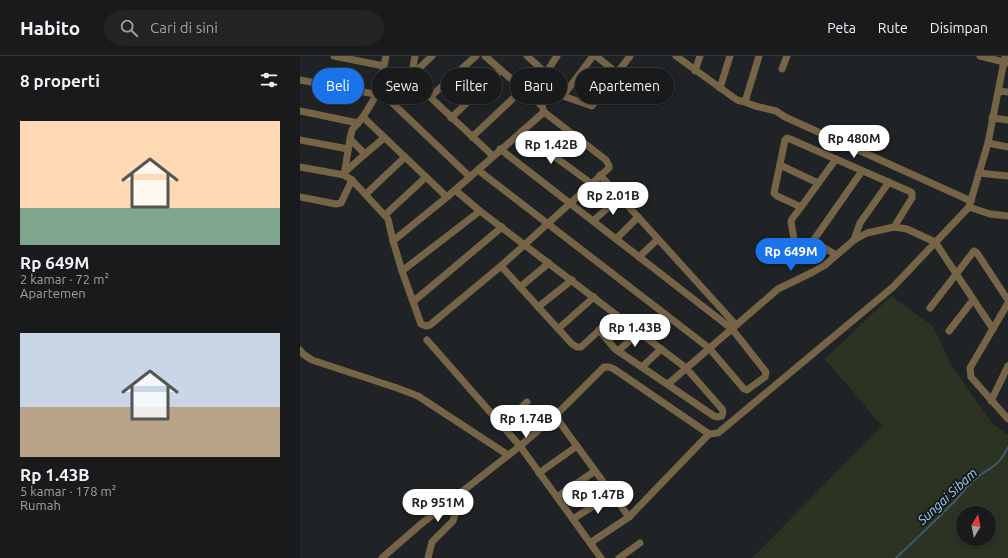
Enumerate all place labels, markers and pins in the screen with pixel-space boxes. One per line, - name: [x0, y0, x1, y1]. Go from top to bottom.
- pin: Rp 480M: [817, 125, 891, 159]
- pin: Rp 1.42B: [510, 131, 592, 165]
- pin: Rp 2.01B: [572, 182, 654, 216]
- pin: Rp 649M: [754, 238, 828, 272]
- pin: Rp 1.43B: [594, 314, 676, 348]
- pin: Rp 1.74B: [485, 405, 567, 439]
- pin: Rp 1.47B: [557, 481, 639, 515]
- pin: Rp 951M: [401, 489, 475, 523]

